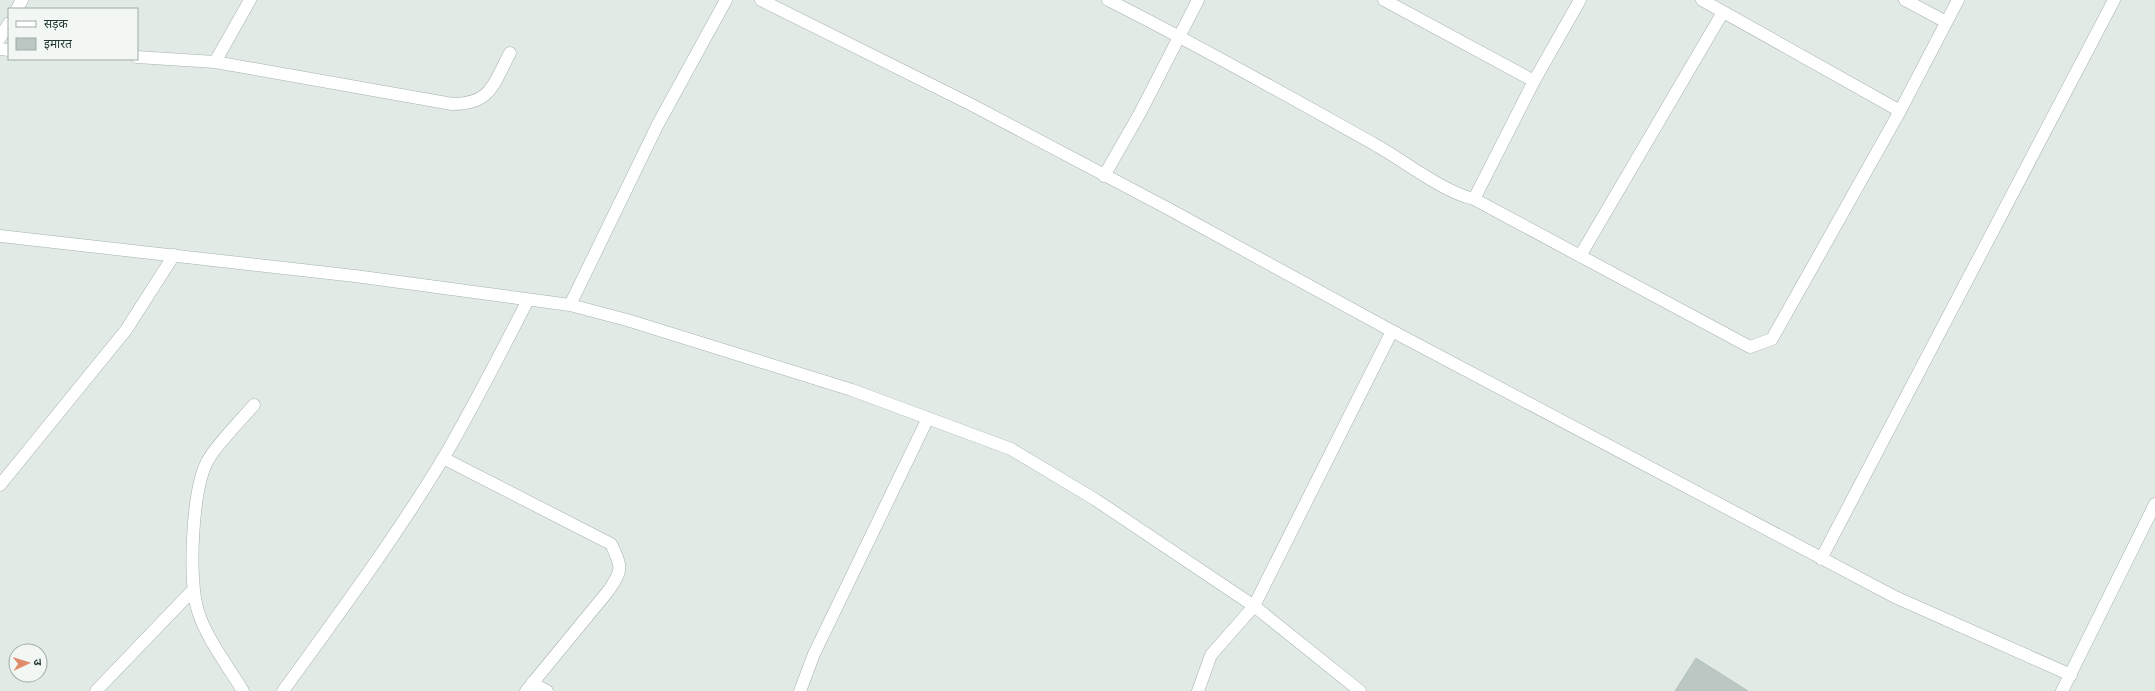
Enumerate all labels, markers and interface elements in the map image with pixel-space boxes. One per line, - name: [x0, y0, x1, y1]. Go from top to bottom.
- legend: [8, 8, 138, 60]
- text: सड़क: [44, 18, 69, 31]
- text: इमारत: [44, 38, 73, 51]
- north arrow: [8, 643, 48, 683]
- text: उ: [32, 659, 43, 666]

